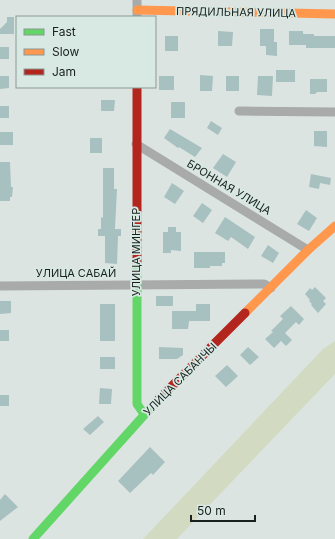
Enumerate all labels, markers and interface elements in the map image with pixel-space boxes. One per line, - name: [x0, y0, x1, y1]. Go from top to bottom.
- street label: ПРЯДИЛЬНАЯ УЛИЦА: [176, 4, 296, 20]
- legend: [16, 16, 156, 88]
- text: Fast: [52, 24, 76, 39]
- text: Slow: [52, 44, 80, 59]
- text: Jam: [52, 64, 76, 79]
- street label: БРОННАЯ УЛИЦА: [184, 156, 274, 218]
- street label: УЛИЦА МИНГЕР: [129, 208, 143, 296]
- street label: УЛИЦА САБАЙ: [36, 266, 116, 280]
- street label: УЛИЦА САБАНЧЫ: [140, 339, 220, 419]
- scale bar: [191, 497, 255, 523]
- text: 50 m: [197, 503, 226, 518]

